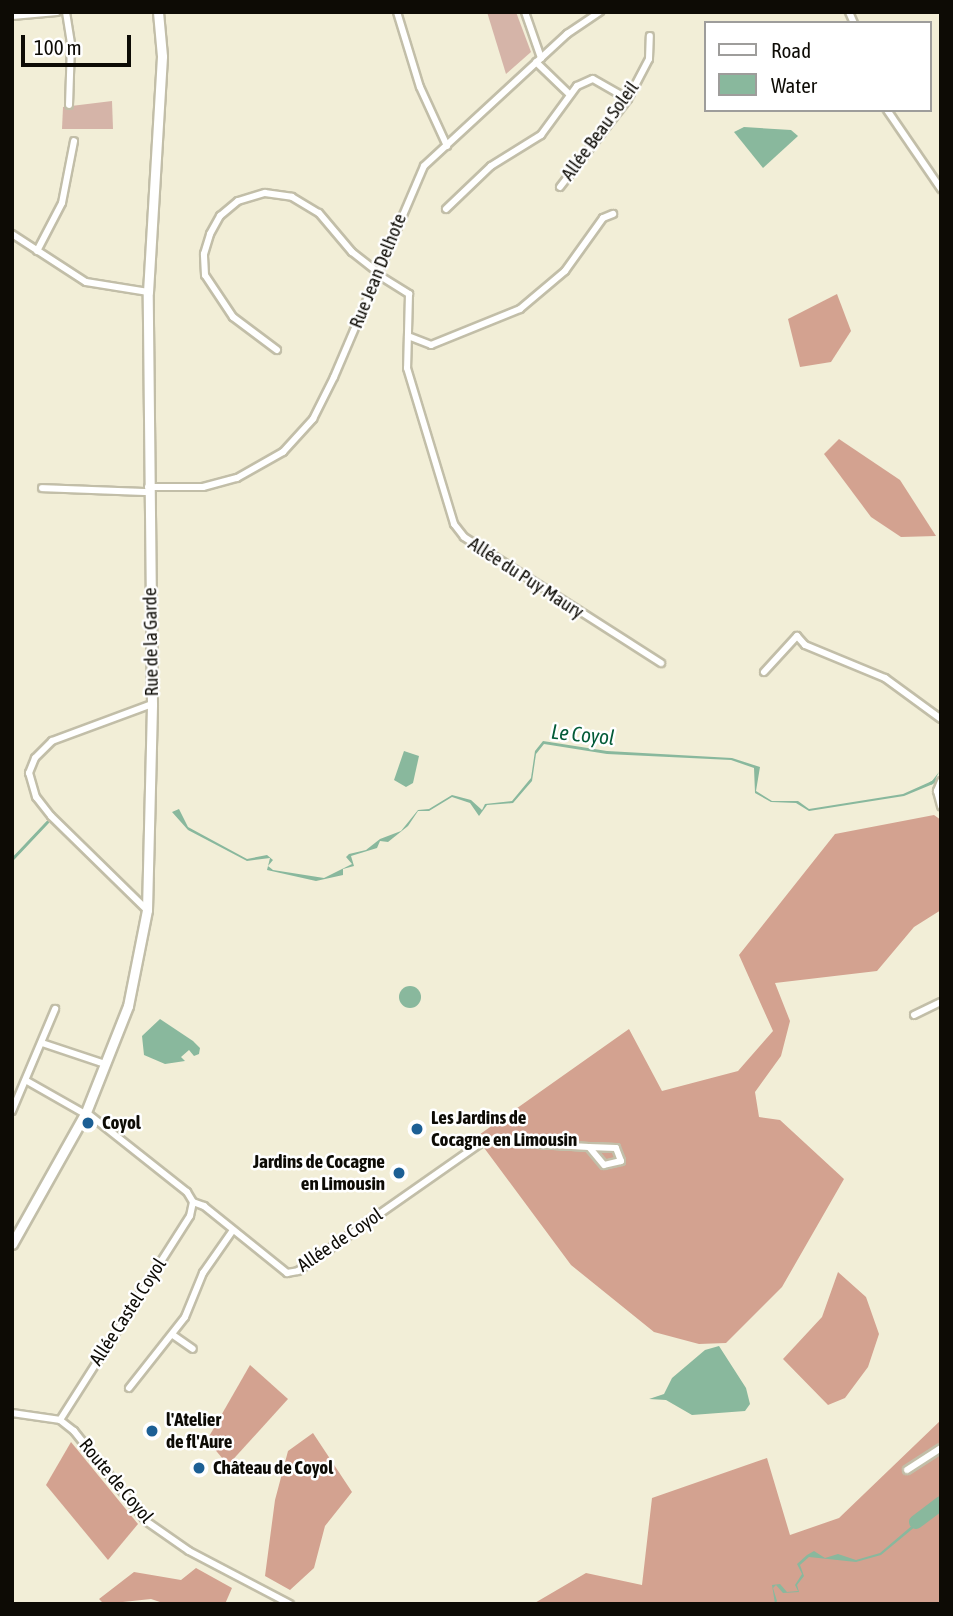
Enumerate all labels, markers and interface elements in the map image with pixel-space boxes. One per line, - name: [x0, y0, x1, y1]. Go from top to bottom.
- scale bar: [24, 21, 135, 65]
- legend: [704, 21, 932, 112]
- text: 100 m: [34, 35, 82, 59]
- text: Road: [771, 38, 811, 62]
- text: Water: [771, 73, 817, 97]
- street label: Allée Beau Soleil: [556, 77, 644, 185]
- street label: Rue Jean Delhote: [345, 210, 411, 332]
- street label: Allée du Puy Maury: [464, 532, 588, 624]
- street label: Rue de la Garde: [139, 587, 163, 697]
- water label: Le Coyol: [550, 718, 616, 750]
- place label: Les Jardins de Cocagne en Limousin: [431, 1107, 577, 1151]
- place label: Coyol: [102, 1112, 141, 1134]
- marker: Coyol: [80, 1115, 96, 1131]
- marker: Les Jardins de Cocagne en Limousin: [409, 1121, 425, 1137]
- place label: Jardins de Cocagne en Limousin: [253, 1151, 385, 1195]
- marker: Jardins de Cocagne en Limousin: [391, 1165, 407, 1181]
- street label: Allée de Coyol: [293, 1203, 387, 1277]
- street label: Allée Castel Coyol: [85, 1254, 171, 1370]
- place label: l'Atelier de fl'Aure: [166, 1409, 232, 1453]
- marker: l'Atelier de fl'Aure: [144, 1423, 160, 1439]
- street label: Route de Coyol: [74, 1434, 158, 1528]
- place label: Château de Coyol: [213, 1457, 333, 1479]
- marker: Château de Coyol: [191, 1460, 207, 1476]

